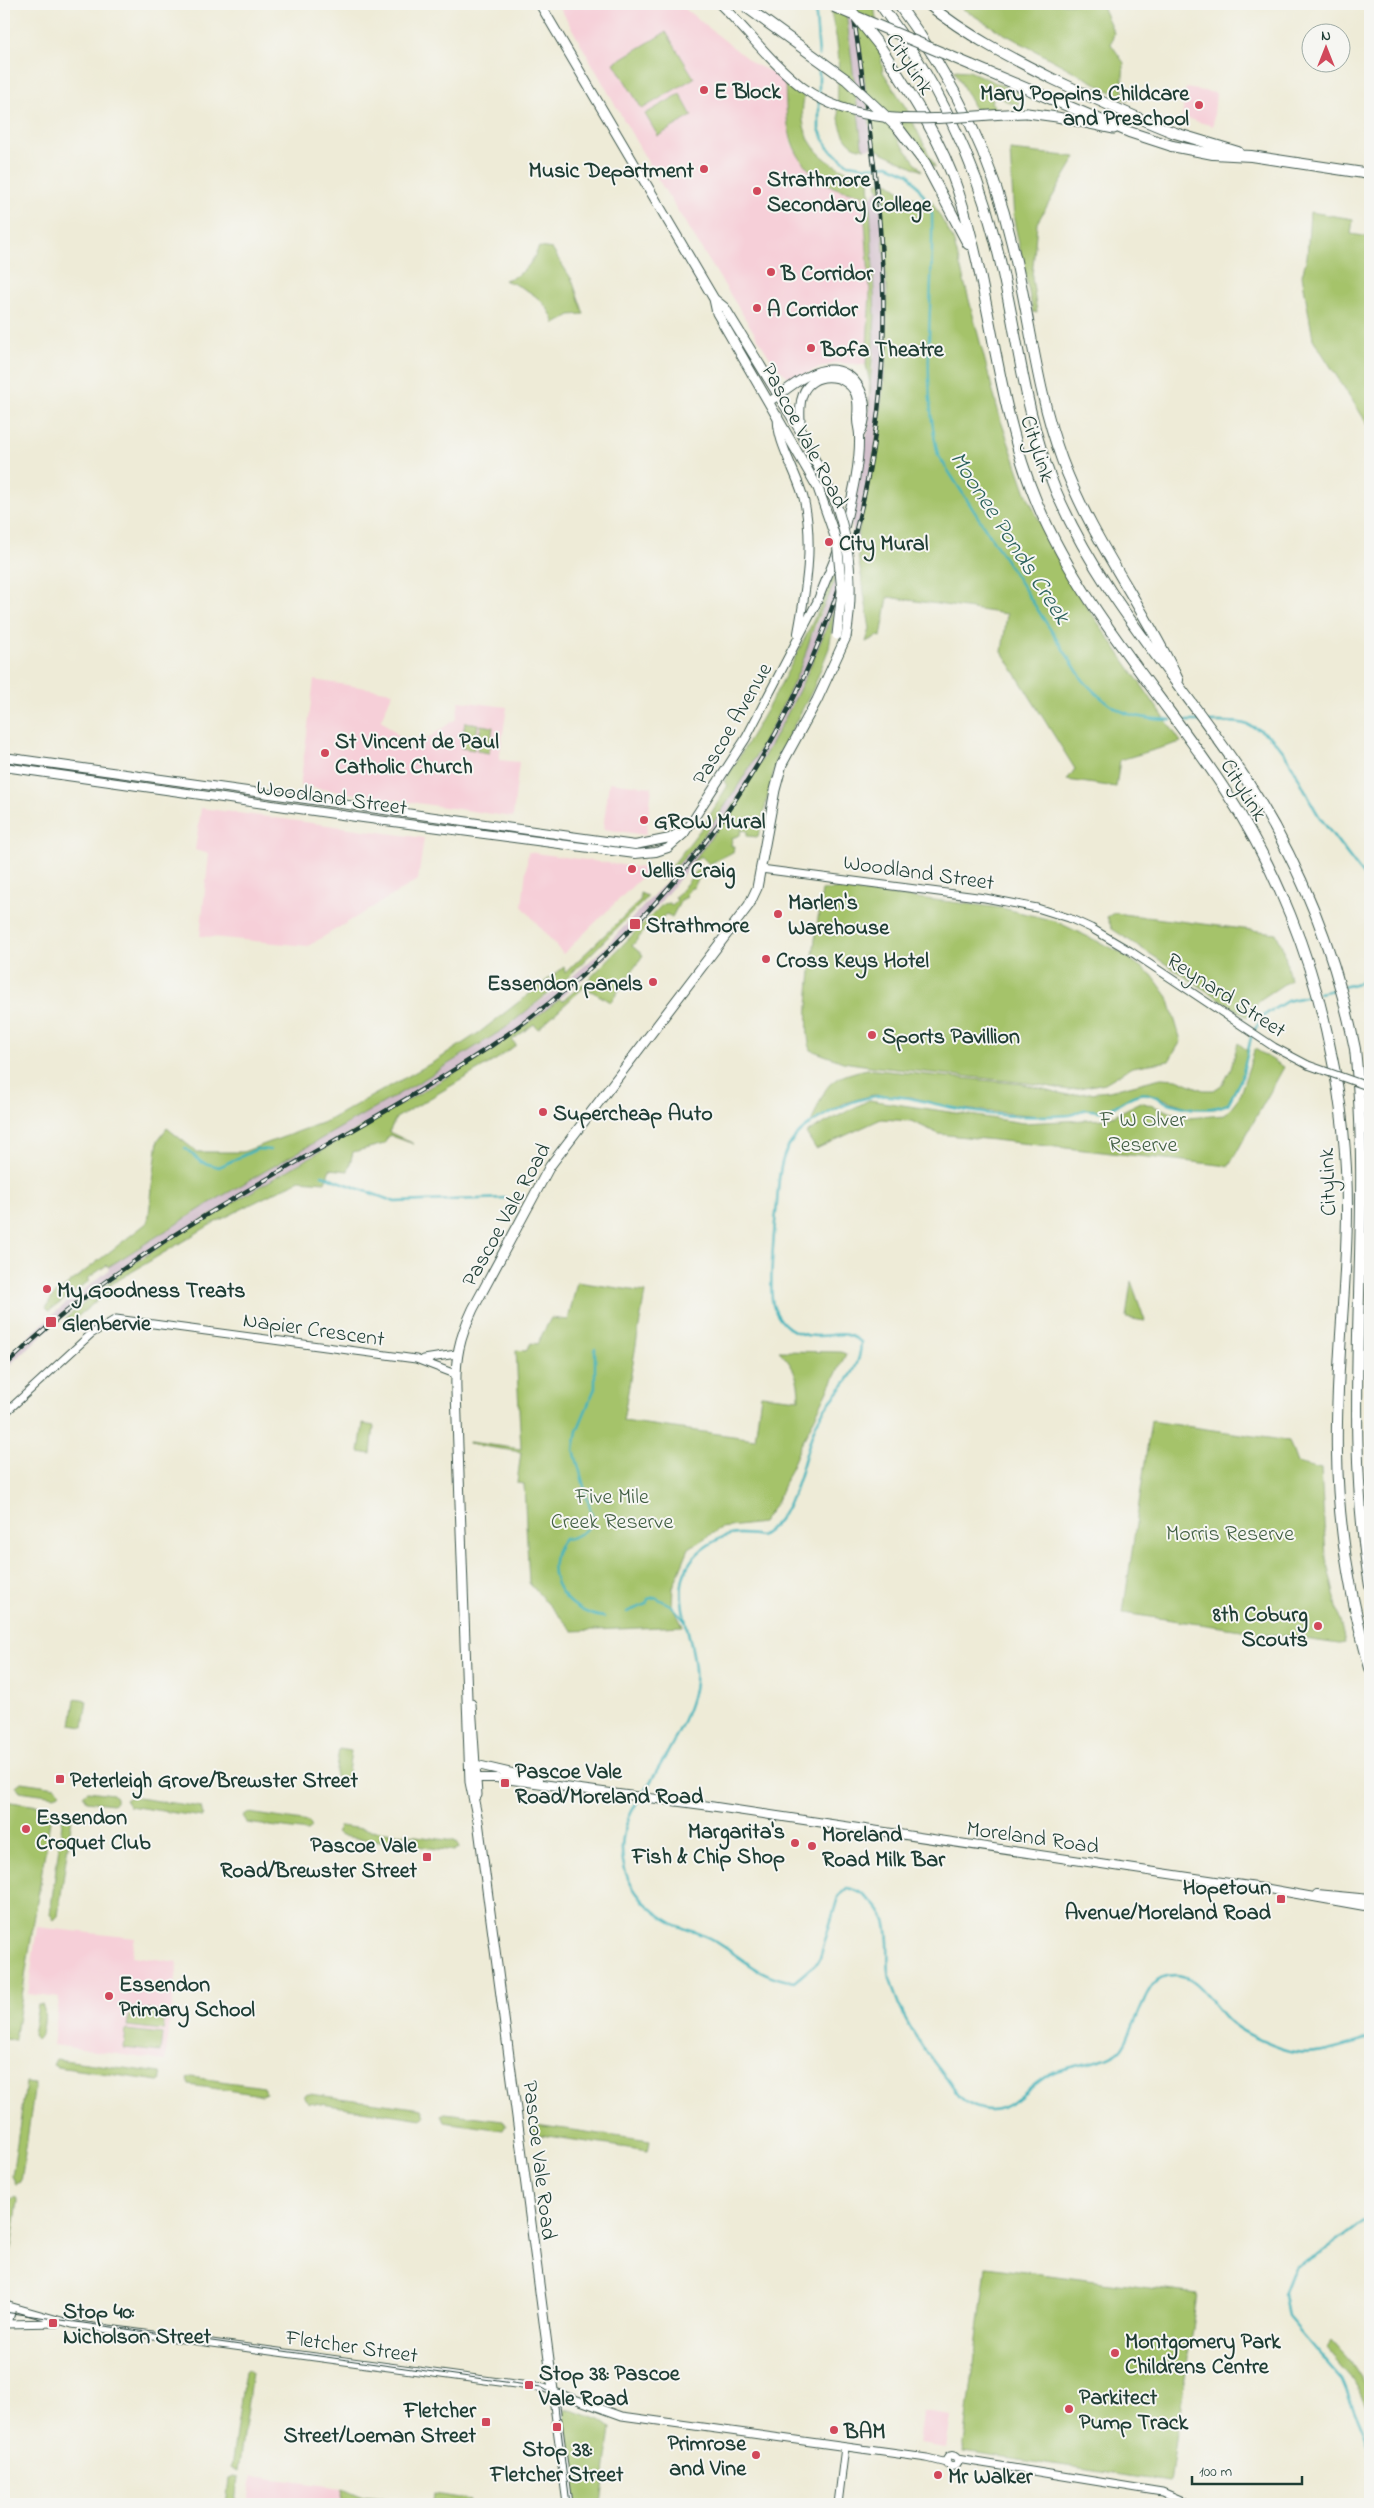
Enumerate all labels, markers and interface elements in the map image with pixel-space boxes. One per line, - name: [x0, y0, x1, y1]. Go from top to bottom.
- north arrow: [1302, 22, 1352, 72]
- text: N: [1321, 26, 1331, 47]
- street label: CityLink: [876, 27, 941, 103]
- place label: E Block: [714, 77, 782, 109]
- place label: Mary Poppins Childcare and Preschool: [980, 79, 1190, 136]
- marker: E Block: [698, 84, 710, 96]
- marker: Mary Poppins Childcare and Preschool: [1193, 99, 1205, 111]
- place label: Music Department: [528, 156, 695, 188]
- marker: Music Department: [698, 163, 710, 175]
- place label: Strathmore Secondary College: [767, 165, 933, 223]
- marker: Strathmore Secondary College: [751, 185, 763, 197]
- place label: B Corridor: [780, 259, 874, 291]
- marker: B Corridor: [765, 266, 777, 278]
- place label: A Corridor: [767, 295, 859, 327]
- marker: A Corridor: [751, 302, 763, 314]
- place label: Bofa Theatre: [820, 335, 945, 367]
- marker: Bofa Theatre: [805, 342, 817, 354]
- street label: Pascoe Vale Road: [752, 358, 855, 515]
- street label: CityLink: [1009, 412, 1062, 487]
- water label: Moonee Ponds Creek: [940, 445, 1079, 633]
- place label: City Mural: [839, 529, 929, 562]
- marker: City Mural: [823, 536, 835, 548]
- street label: Pascoe Avenue: [686, 657, 782, 792]
- place label: St Vincent de Paul Catholic Church: [335, 727, 499, 784]
- marker: St Vincent de Paul Catholic Church: [319, 747, 331, 759]
- street label: CityLink: [1210, 753, 1274, 829]
- street label: Woodland Street: [254, 773, 410, 825]
- place label: GROW Mural: [654, 807, 766, 839]
- marker: GROW Mural: [638, 814, 650, 826]
- street label: Woodland Street: [841, 848, 997, 900]
- place label: Jellis Craig: [642, 856, 735, 889]
- marker: Jellis Craig: [626, 863, 638, 875]
- place label: Marlen's Warehouse: [788, 888, 890, 945]
- marker: Marlen's Warehouse: [772, 908, 784, 920]
- place label: Strathmore: [646, 911, 750, 943]
- marker: Strathmore: [628, 917, 642, 931]
- place label: Cross Keys Hotel: [776, 946, 929, 979]
- street label: Reynard Street: [1159, 946, 1292, 1048]
- marker: Cross Keys Hotel: [760, 953, 772, 965]
- place label: Essendon panels: [487, 969, 643, 1001]
- marker: Essendon panels: [647, 976, 659, 988]
- place label: Sports Pavillion: [882, 1022, 1020, 1054]
- marker: Sports Pavillion: [866, 1029, 878, 1041]
- place label: Supercheap Auto: [553, 1099, 713, 1131]
- park label: F W Olver Reserve: [1099, 1105, 1186, 1162]
- marker: Supercheap Auto: [537, 1106, 549, 1118]
- street label: Pascoe Vale Road: [455, 1138, 560, 1293]
- street label: CityLink: [1312, 1147, 1347, 1217]
- place label: My Goodness Treats: [57, 1276, 245, 1309]
- marker: My Goodness Treats: [41, 1283, 53, 1295]
- street label: Napier Crescent: [241, 1305, 387, 1357]
- place label: Glenbervie: [62, 1309, 152, 1341]
- marker: Glenbervie: [44, 1315, 58, 1329]
- park label: Five Mile Creek Reserve: [551, 1482, 673, 1539]
- park label: Morris Reserve: [1166, 1519, 1294, 1551]
- place label: 8th Coburg Scouts: [1212, 1600, 1308, 1657]
- marker: 8th Coburg Scouts: [1312, 1620, 1324, 1632]
- place label: Pascoe Vale Road/Moreland Road: [515, 1757, 704, 1814]
- place label: Peterleigh Grove/Brewster Street: [70, 1766, 358, 1799]
- marker: Peterleigh Grove/Brewster Street: [54, 1773, 66, 1785]
- marker: Pascoe Vale Road/Moreland Road: [499, 1777, 511, 1789]
- place label: Essendon Croquet Club: [36, 1803, 151, 1860]
- street label: Moreland Road: [964, 1814, 1101, 1864]
- place label: Margarita's Fish & Chip Shop: [631, 1817, 785, 1874]
- place label: Moreland Road Milk Bar: [822, 1820, 946, 1877]
- marker: Essendon Croquet Club: [20, 1823, 32, 1835]
- place label: Pascoe Vale Road/Brewster Street: [220, 1831, 418, 1888]
- marker: Margarita's Fish & Chip Shop: [789, 1837, 801, 1849]
- marker: Moreland Road Milk Bar: [806, 1840, 818, 1852]
- marker: Pascoe Vale Road/Brewster Street: [421, 1851, 433, 1863]
- place label: Hopetoun Avenue/Moreland Road: [1065, 1873, 1272, 1930]
- marker: Hopetoun Avenue/Moreland Road: [1275, 1893, 1287, 1905]
- place label: Essendon Primary School: [119, 1970, 255, 2028]
- marker: Essendon Primary School: [103, 1990, 115, 2002]
- street label: Pascoe Vale Road: [512, 2079, 564, 2242]
- place label: Stop 40: Nicholson Street: [63, 2297, 212, 2354]
- marker: Stop 40: Nicholson Street: [47, 2317, 59, 2329]
- street label: Fletcher Street: [282, 2323, 420, 2373]
- place label: Montgomery Park Childrens Centre: [1125, 2327, 1282, 2384]
- marker: Montgomery Park Childrens Centre: [1109, 2347, 1121, 2359]
- place label: Stop 38: Pascoe Vale Road: [538, 2359, 681, 2416]
- marker: Stop 38: Pascoe Vale Road: [523, 2379, 535, 2391]
- place label: Parkitect Pump Track: [1079, 2383, 1190, 2440]
- place label: Fletcher Street/Loeman Street: [284, 2396, 477, 2453]
- marker: Parkitect Pump Track: [1063, 2403, 1075, 2415]
- marker: Fletcher Street/Loeman Street: [480, 2416, 492, 2428]
- place label: BAM: [843, 2417, 886, 2449]
- marker: Stop 38: Fletcher Street: [551, 2421, 563, 2433]
- marker: BAM: [828, 2424, 840, 2436]
- place label: Primrose and Vine: [667, 2429, 747, 2486]
- place label: Stop 38: Fletcher Street: [489, 2435, 624, 2492]
- marker: Primrose and Vine: [750, 2449, 762, 2461]
- scale bar: [1192, 2453, 1302, 2485]
- text: 100 m: [1199, 2461, 1232, 2483]
- place label: Mr Walker: [948, 2462, 1034, 2494]
- marker: Mr Walker: [932, 2469, 944, 2481]

